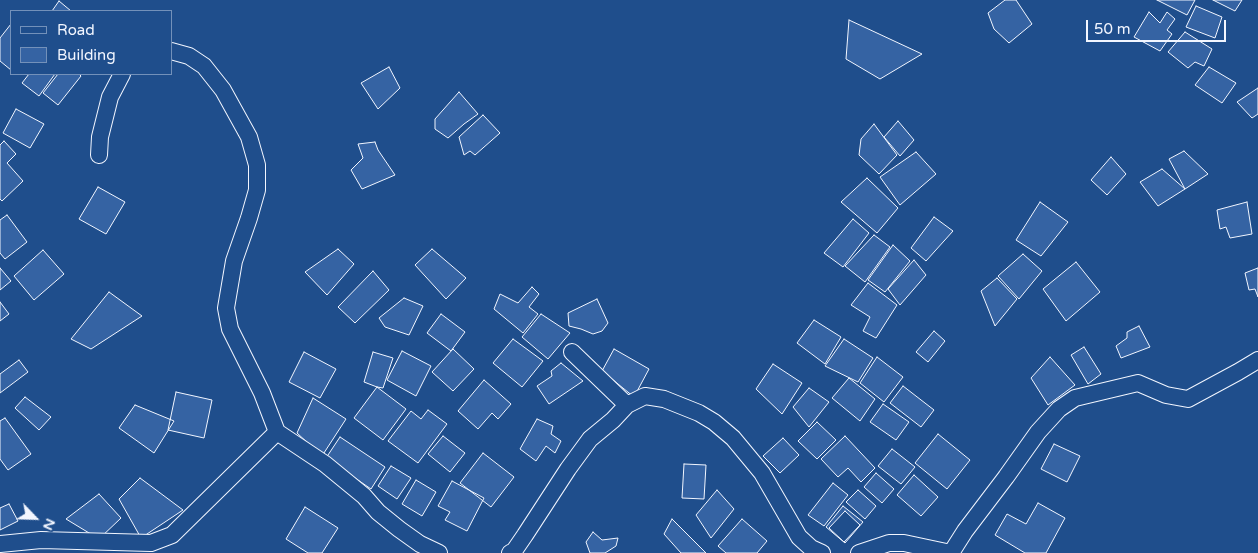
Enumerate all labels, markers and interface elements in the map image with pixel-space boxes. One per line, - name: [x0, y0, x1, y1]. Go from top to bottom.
- legend: [10, 10, 172, 75]
- scale bar: [1088, 10, 1228, 42]
- text: 50 m: [1094, 20, 1131, 38]
- text: Road: [57, 21, 95, 39]
- text: Building: [57, 46, 116, 64]
- north arrow: [10, 493, 60, 543]
- text: N: [39, 516, 59, 533]

